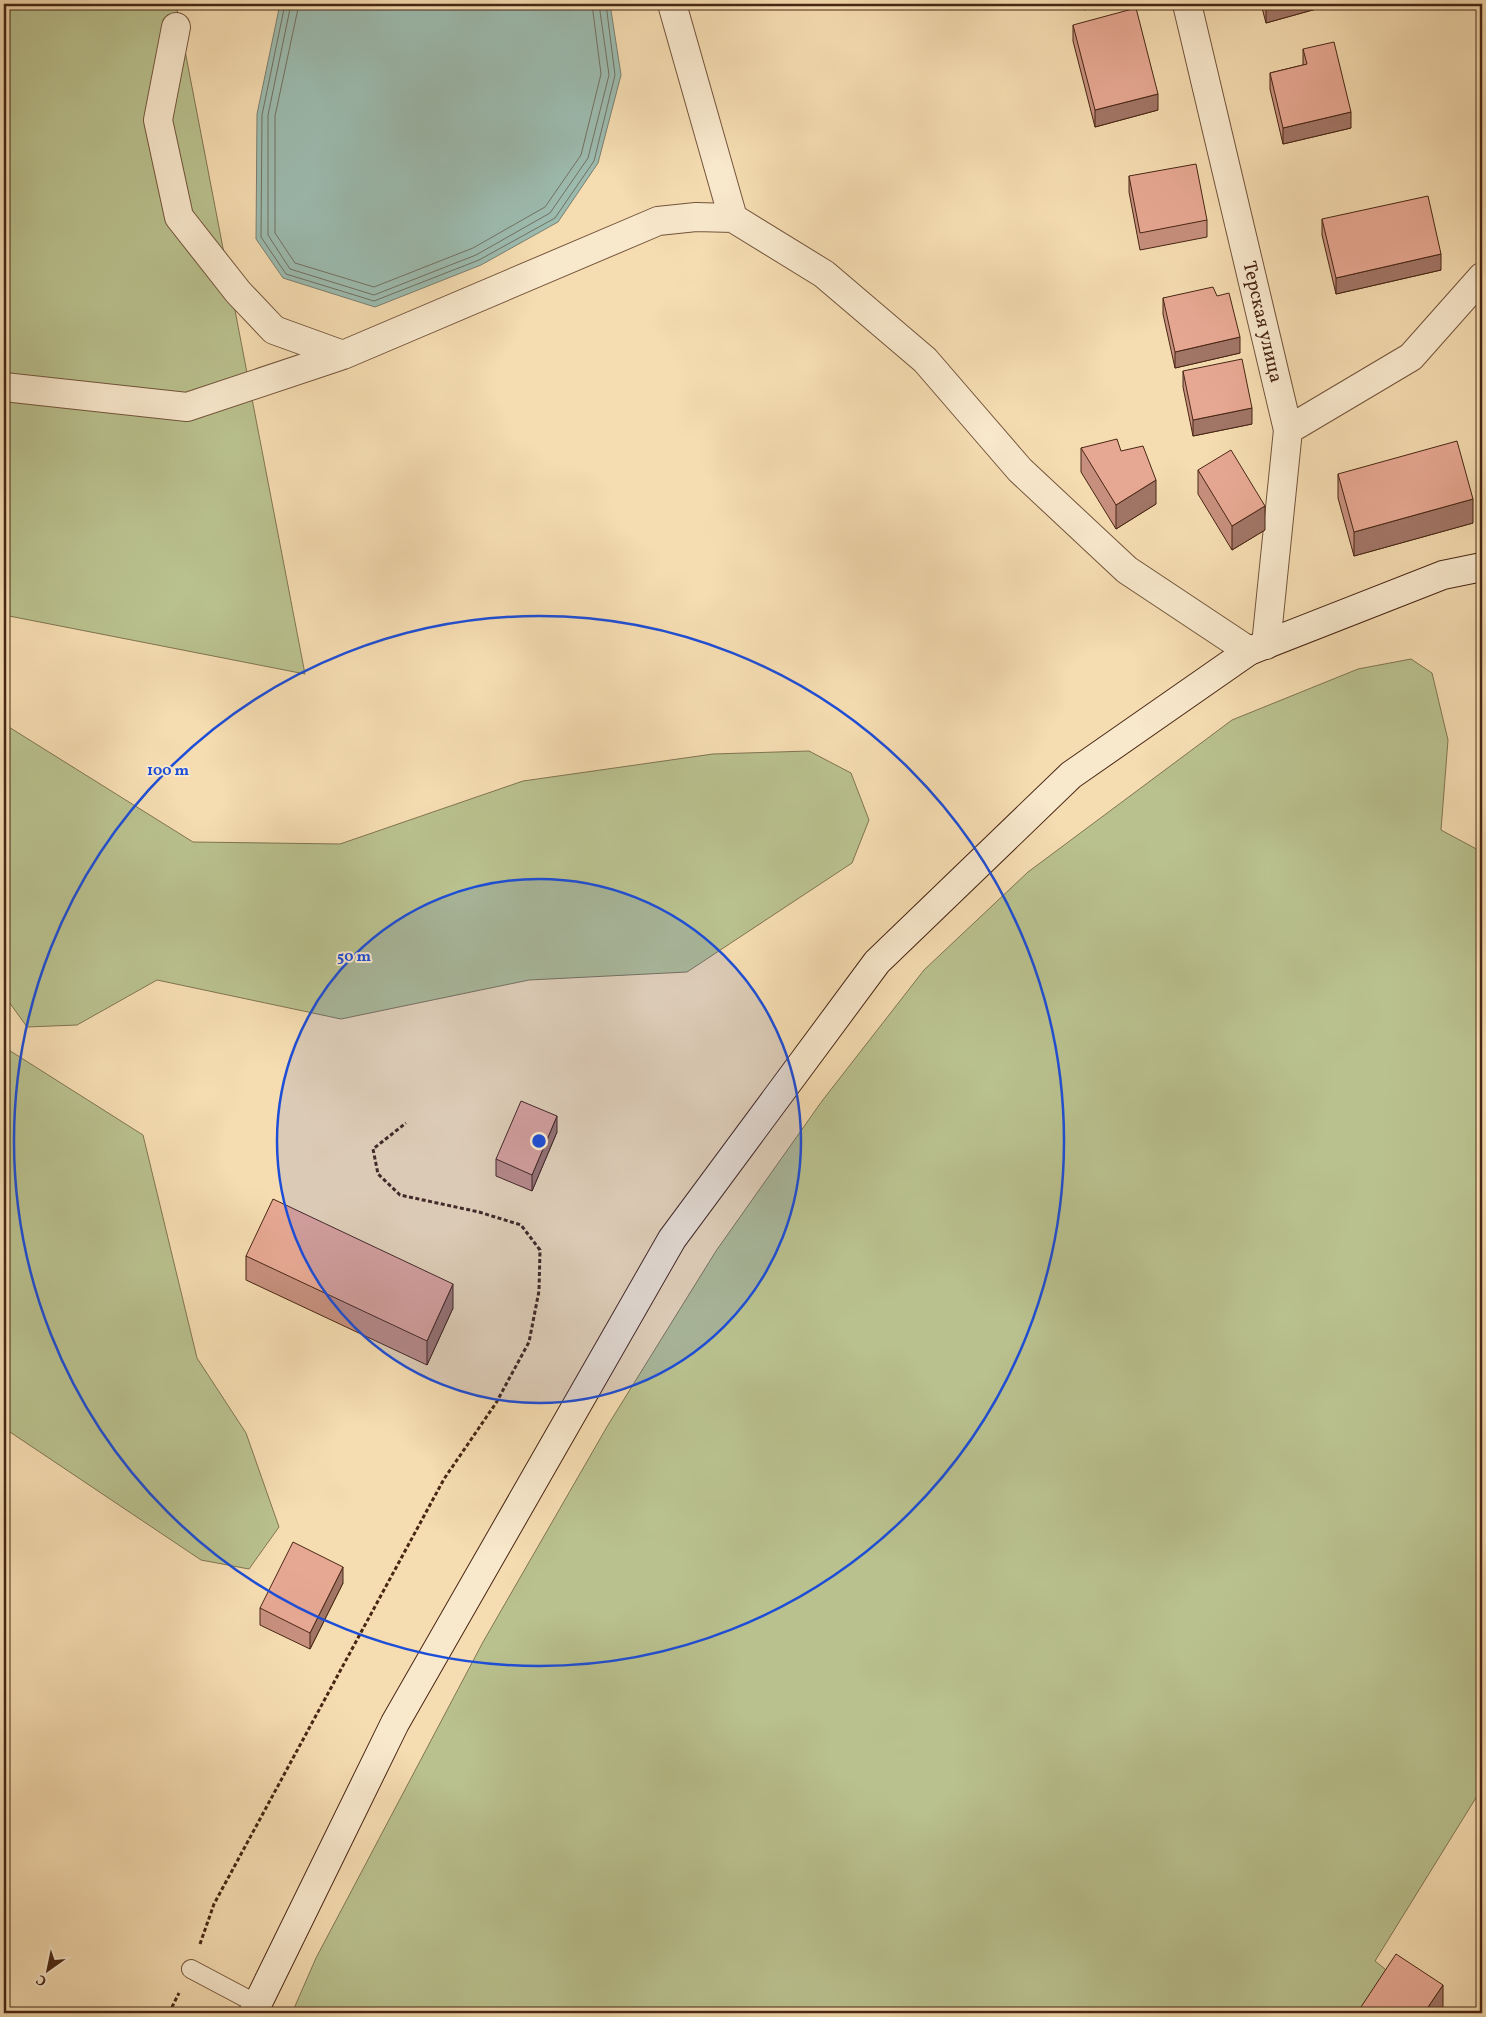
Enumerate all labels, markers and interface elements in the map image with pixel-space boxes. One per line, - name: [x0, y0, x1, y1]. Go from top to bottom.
- street label: Терская улица: [1235, 259, 1289, 385]
- text: 100 m: [147, 761, 190, 782]
- text: 50 m: [337, 947, 371, 968]
- centre of rings: [530, 1132, 548, 1150]
- north arrow: [22, 1944, 72, 1994]
- text: С: [33, 1969, 51, 1990]

